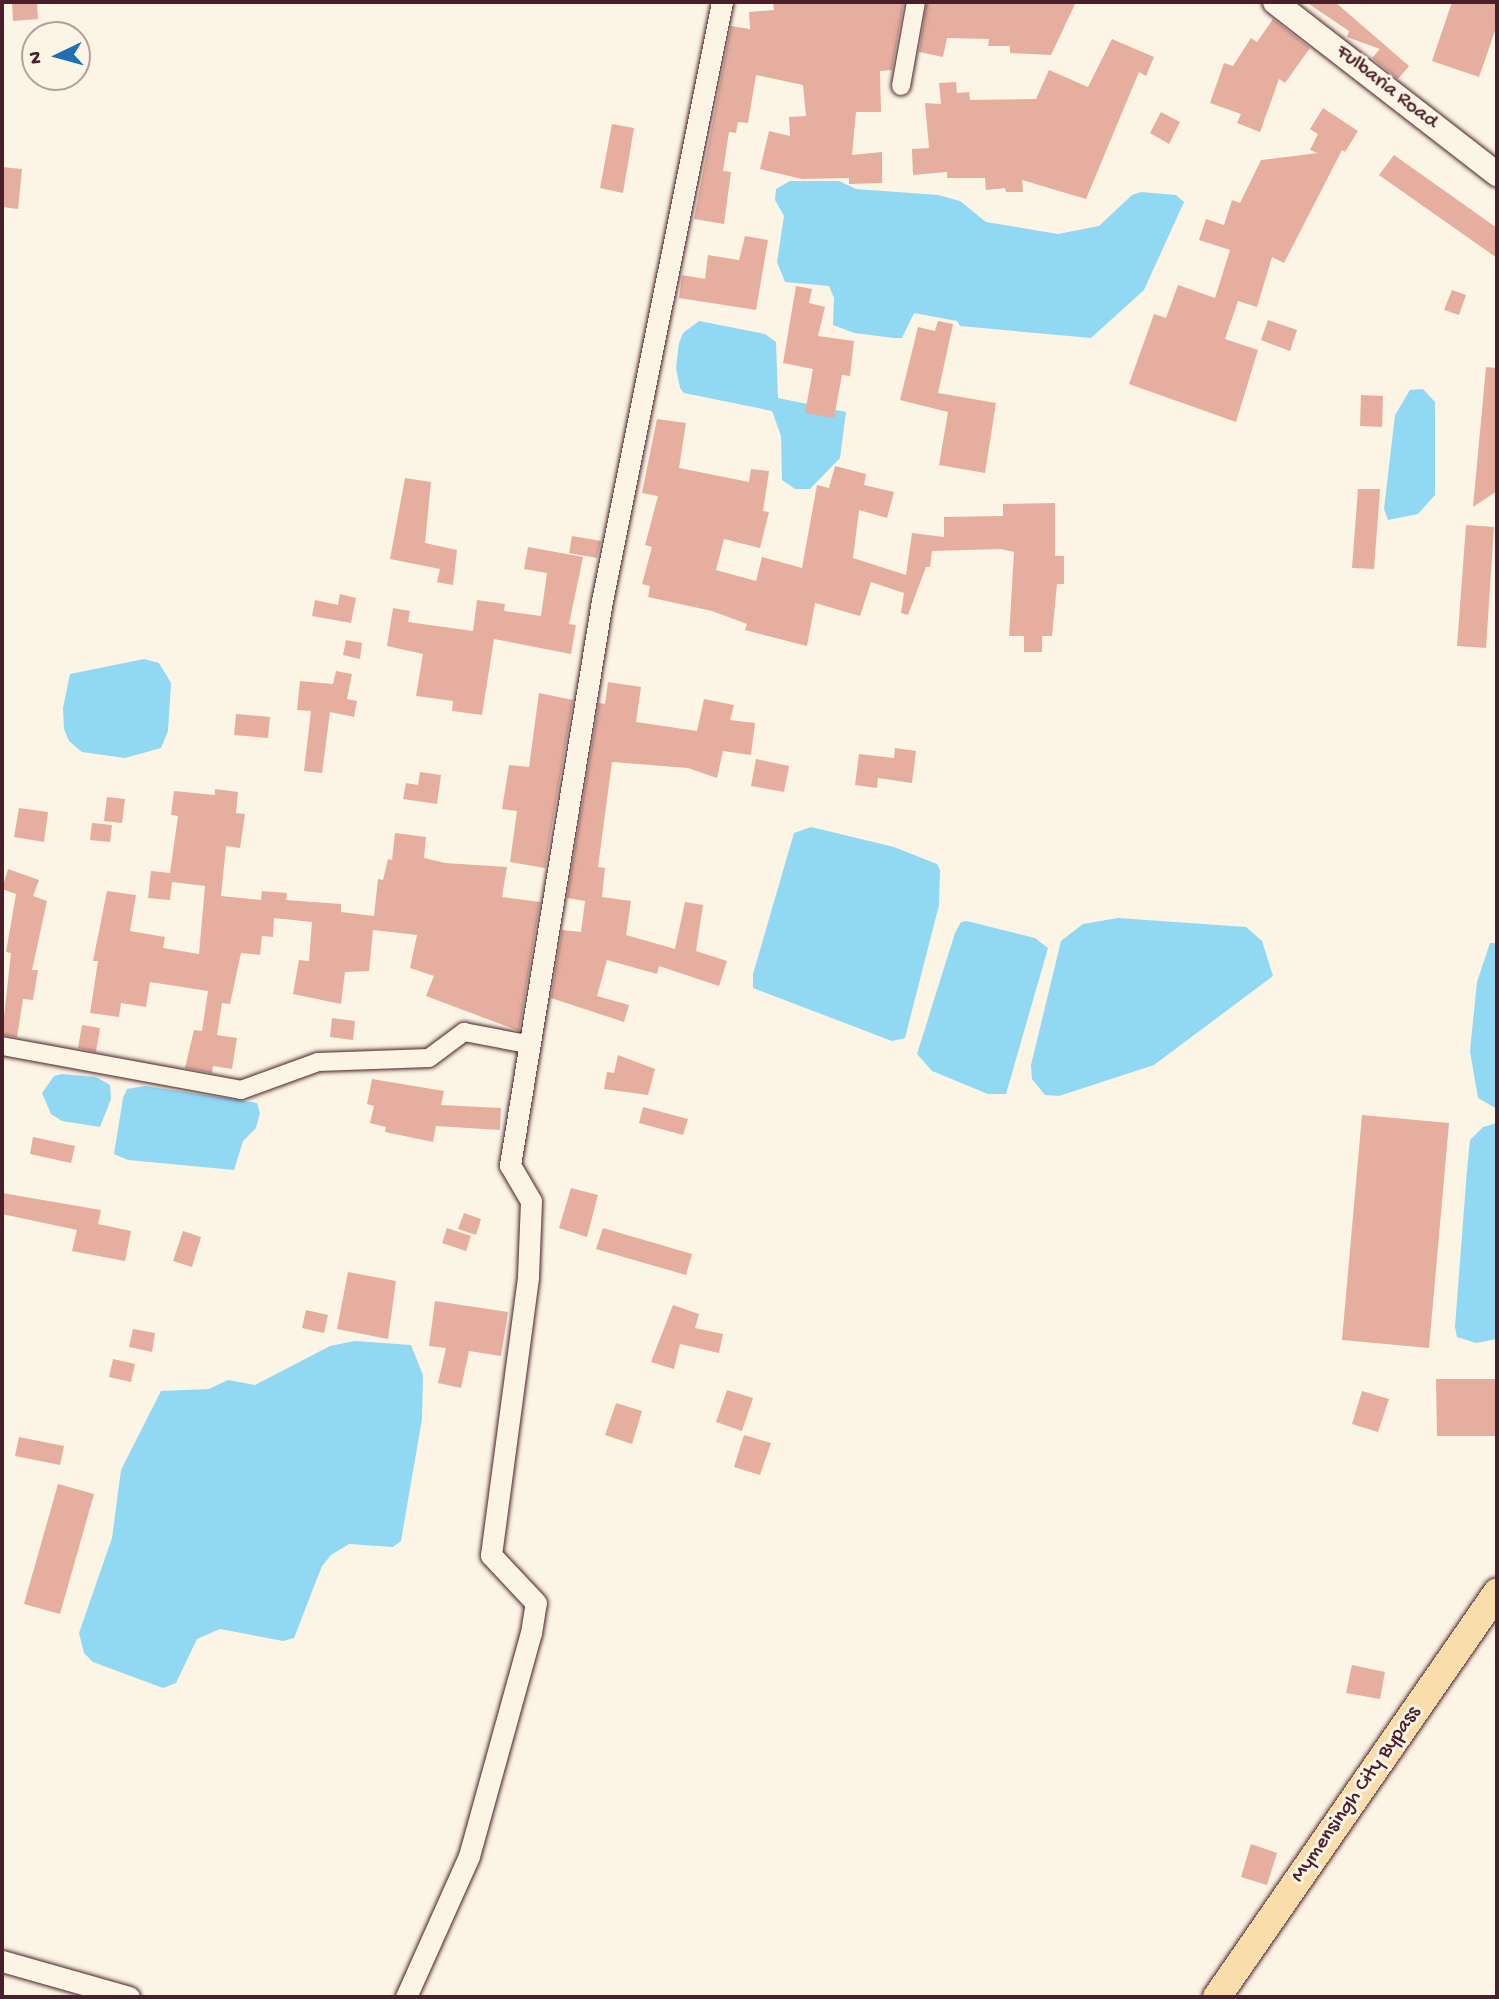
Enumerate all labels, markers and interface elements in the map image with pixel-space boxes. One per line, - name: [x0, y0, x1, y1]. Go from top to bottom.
- north arrow: [21, 21, 91, 91]
- street label: Fulbaria Road: [1330, 40, 1442, 136]
- text: N: [25, 51, 49, 65]
- street label: Mymensingh City Bypass: [1287, 1702, 1427, 1888]

